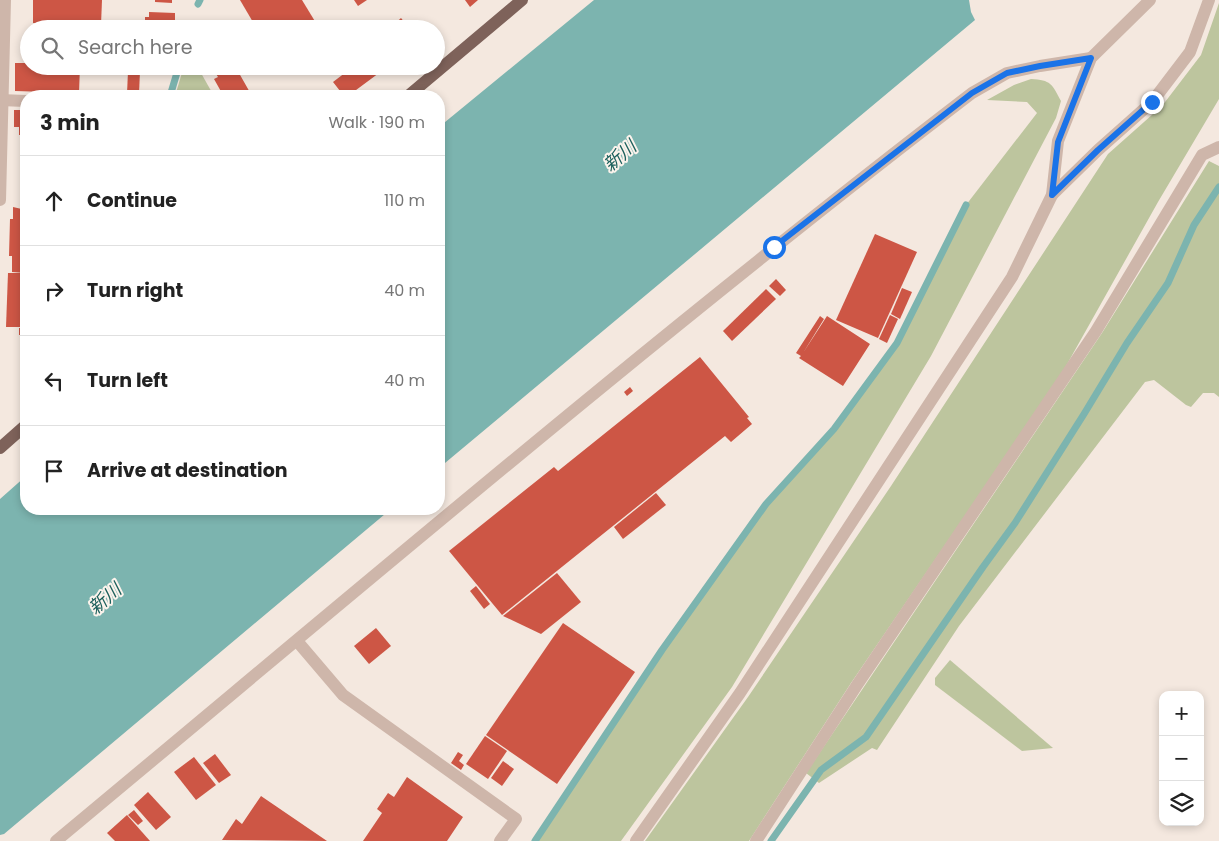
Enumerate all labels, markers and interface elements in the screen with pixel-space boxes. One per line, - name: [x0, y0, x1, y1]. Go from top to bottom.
- search box: [20, 20, 445, 75]
- icon: search: [38, 34, 66, 62]
- text: Search here: [78, 34, 192, 61]
- route end: [1141, 91, 1164, 114]
- text: 3 min: [40, 108, 100, 137]
- text: Walk · 190 m: [328, 111, 425, 134]
- water label: 新川: [598, 133, 643, 177]
- icon: ahead: [40, 187, 68, 215]
- text: Continue: [87, 187, 177, 214]
- text: 110 m: [384, 189, 425, 212]
- route start: [763, 236, 786, 259]
- icon: right: [40, 277, 68, 305]
- text: Turn right: [87, 277, 183, 304]
- text: 40 m: [384, 279, 425, 302]
- icon: left: [40, 367, 68, 395]
- text: Turn left: [87, 367, 168, 394]
- text: 40 m: [384, 369, 425, 392]
- icon: arrive: [40, 457, 68, 485]
- text: Arrive at destination: [87, 457, 288, 484]
- water label: 新川: [83, 576, 128, 620]
- map controls: [1159, 691, 1204, 826]
- button: +: [1159, 691, 1204, 736]
- button: −: [1159, 736, 1204, 781]
- button: layers: [1159, 781, 1204, 826]

